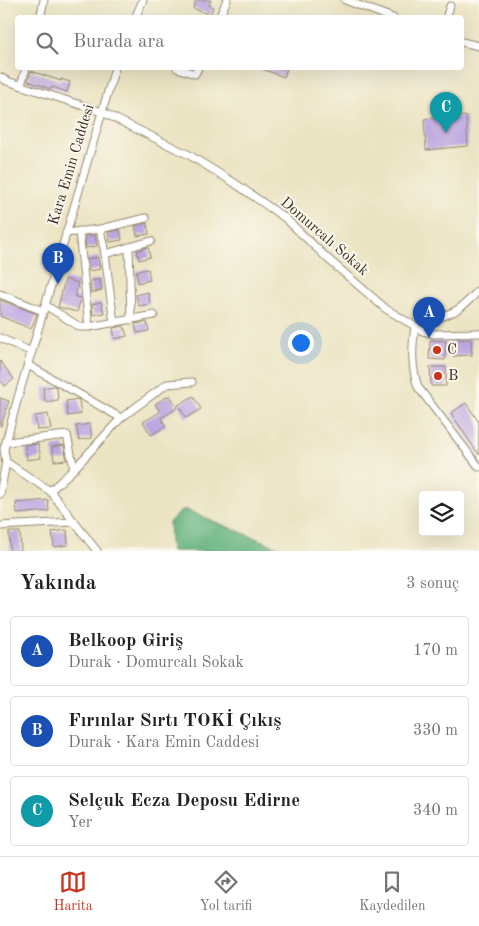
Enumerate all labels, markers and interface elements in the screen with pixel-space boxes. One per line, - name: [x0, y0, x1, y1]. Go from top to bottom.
- search box: [15, 15, 464, 70]
- icon: search: [33, 29, 61, 57]
- text: Burada ara: [73, 33, 165, 52]
- pin: C: [430, 92, 462, 133]
- street label: Kara Emin Caddesi: [46, 103, 98, 227]
- street label: Domurcalı Sokak: [277, 195, 371, 279]
- pin: B: [42, 243, 74, 284]
- pin: A: [413, 297, 445, 338]
- your location: [288, 330, 314, 356]
- place label: C: [447, 343, 457, 358]
- marker: C: [431, 344, 443, 356]
- place label: B: [448, 369, 458, 384]
- marker: B: [432, 370, 444, 382]
- map controls: [419, 491, 464, 536]
- button: layers: [419, 491, 464, 536]
- text: Yakında: [20, 573, 96, 594]
- text: 3 sonuç: [406, 576, 459, 592]
- text: Belkoop Giriş: [68, 632, 183, 651]
- text: A: [31, 643, 43, 659]
- text: 170 m: [413, 643, 458, 659]
- text: Durak · Domurcalı Sokak: [68, 655, 244, 671]
- text: Fırınlar Sırtı TOKİ Çıkış: [68, 712, 281, 731]
- text: B: [31, 723, 43, 739]
- text: 330 m: [413, 723, 458, 739]
- text: Durak · Kara Emin Caddesi: [68, 735, 259, 751]
- text: Selçuk Ecza Deposu Edirne: [68, 792, 300, 811]
- text: C: [32, 803, 42, 819]
- text: 340 m: [413, 803, 458, 819]
- text: Yer: [68, 815, 92, 831]
- tab: Harita: [53, 868, 93, 915]
- tab: Yol tarifi: [200, 868, 252, 915]
- tab: Kaydedilen: [359, 868, 426, 915]

